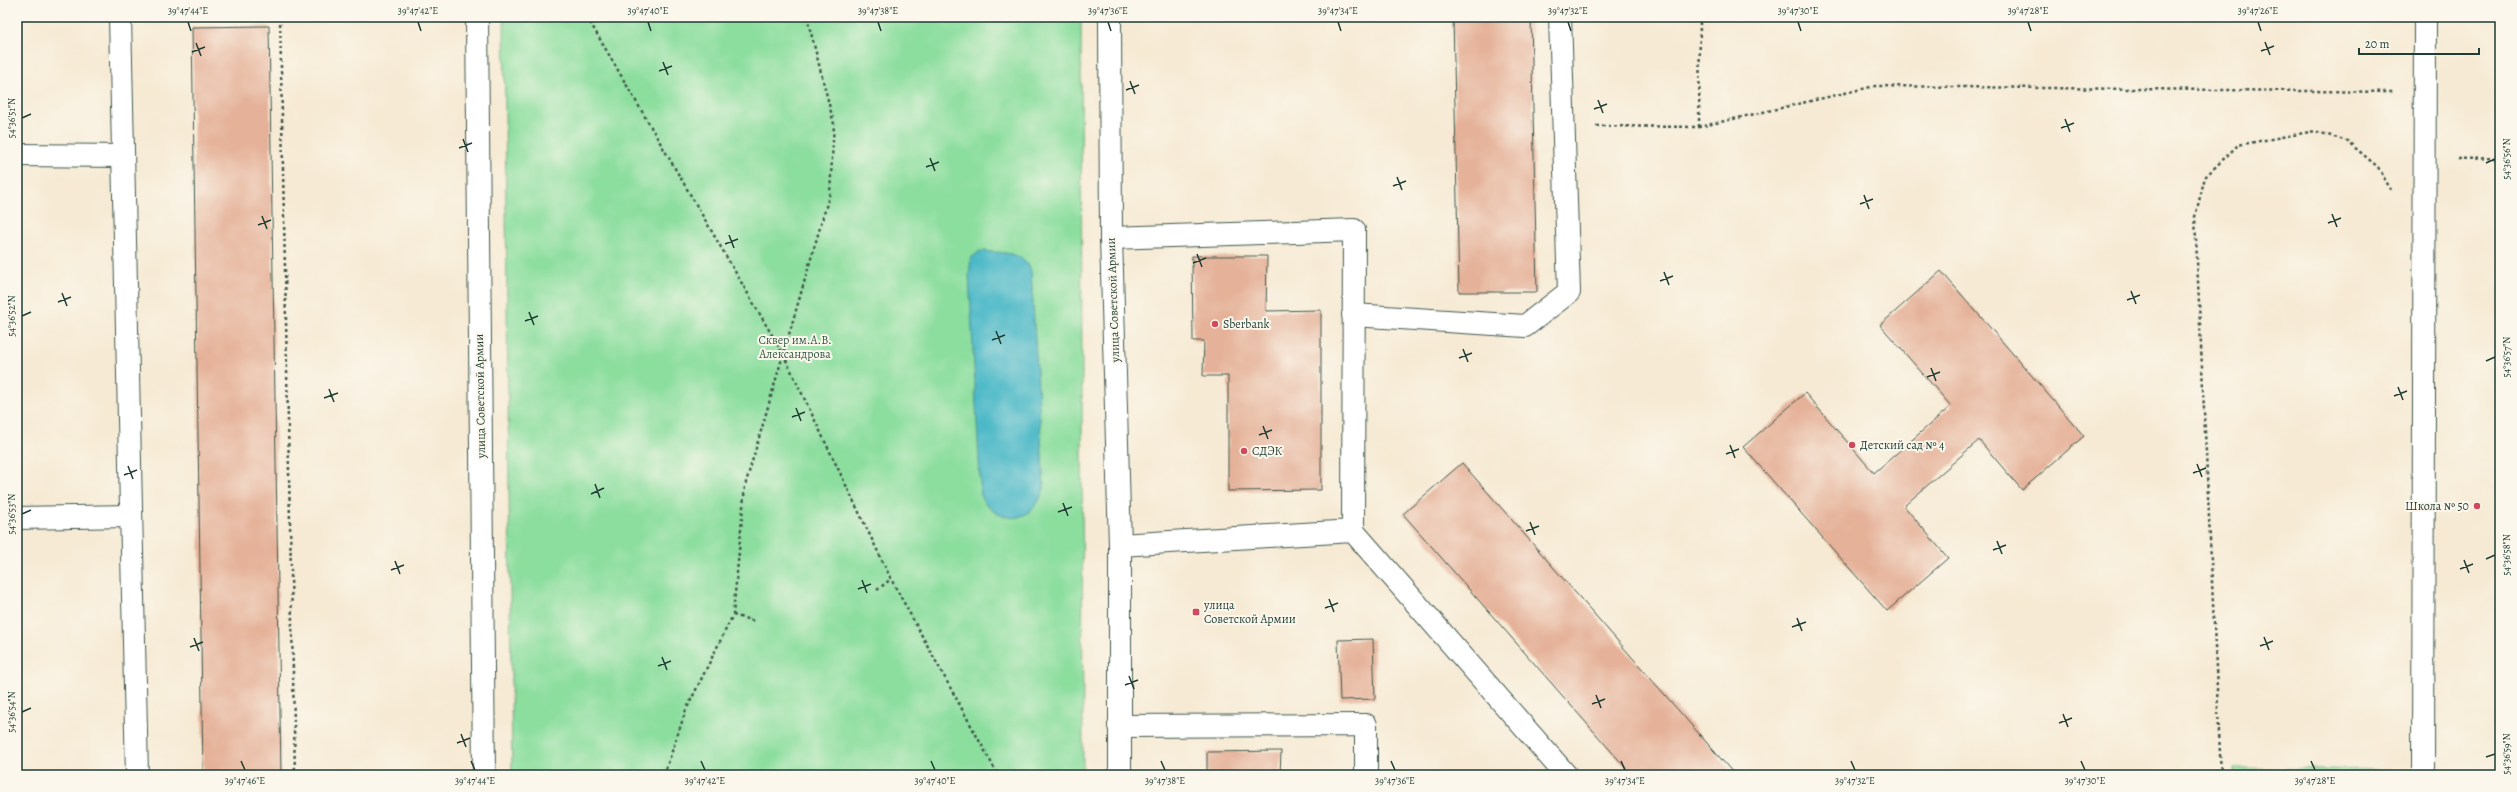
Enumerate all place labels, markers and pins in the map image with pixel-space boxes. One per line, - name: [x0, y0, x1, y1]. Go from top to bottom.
- place label: Sberbank: [1223, 316, 1270, 332]
- marker: Sberbank: [1210, 319, 1220, 329]
- place label: Детский сад № 4: [1860, 437, 1945, 453]
- marker: Детский сад № 4: [1847, 440, 1857, 450]
- place label: СДЭК: [1252, 443, 1283, 459]
- marker: СДЭК: [1239, 446, 1249, 456]
- place label: Школа № 50: [2405, 498, 2469, 514]
- marker: Школа № 50: [2472, 501, 2482, 511]
- place label: улица Советской Армии: [1203, 597, 1296, 627]
- marker: улица Советской Армии: [1191, 607, 1201, 617]

